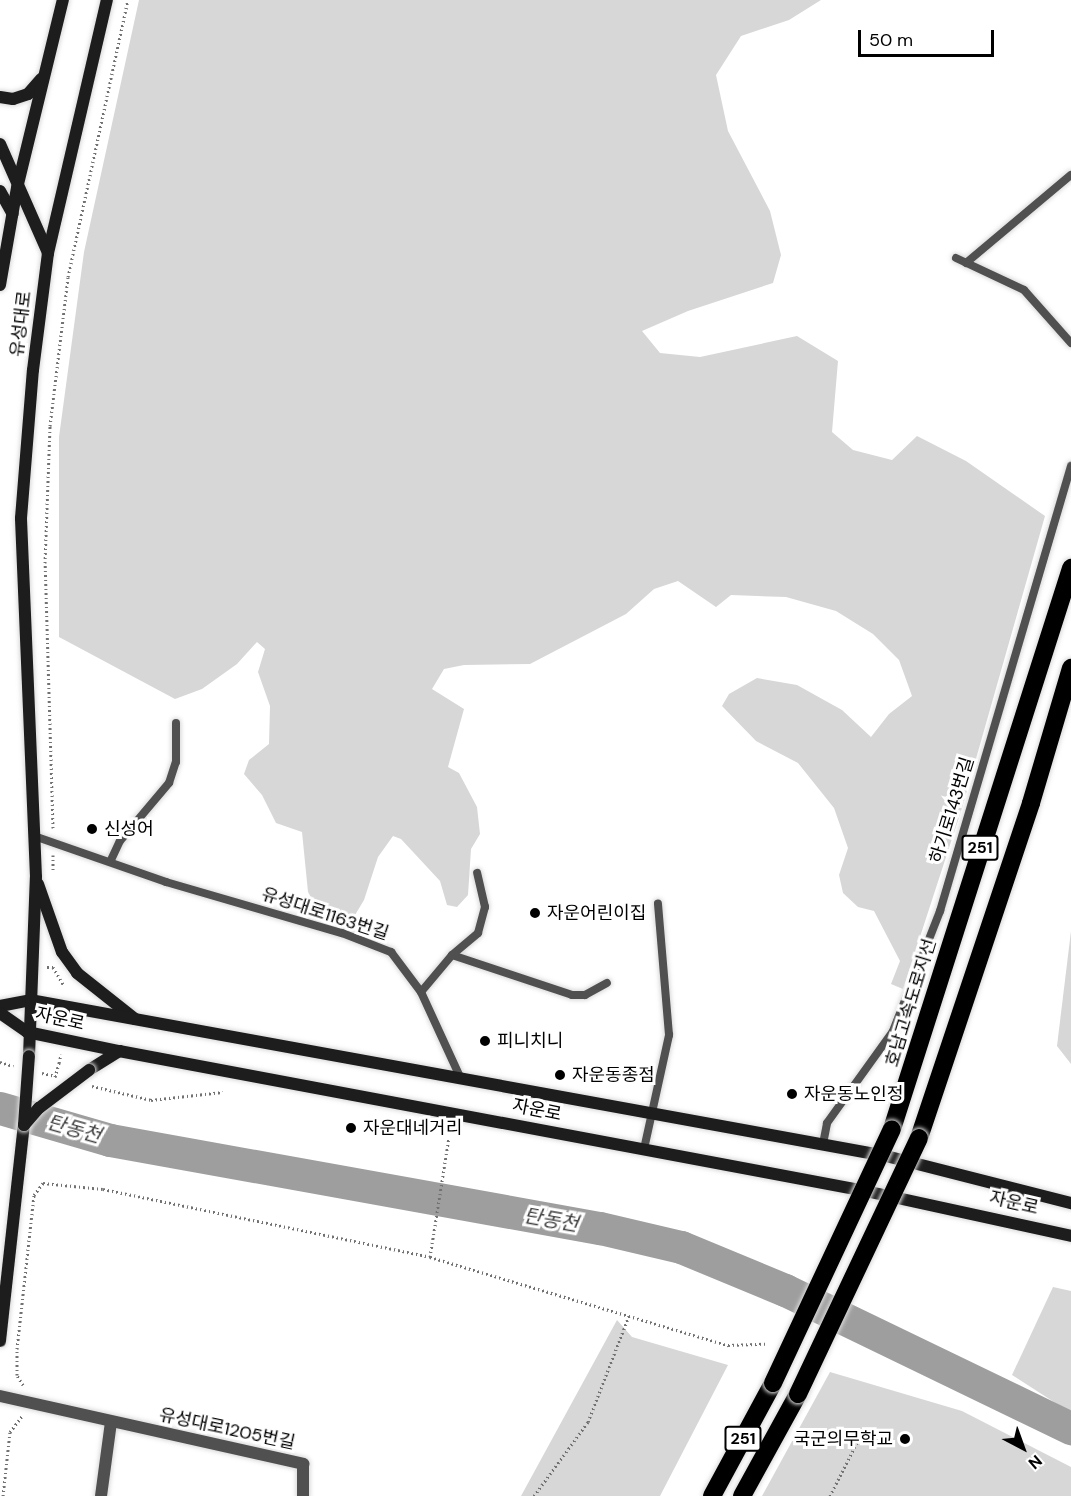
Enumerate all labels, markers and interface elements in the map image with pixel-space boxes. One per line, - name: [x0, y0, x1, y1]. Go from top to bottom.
- scale bar: [861, 18, 998, 56]
- text: 50 m: [869, 28, 913, 52]
- street label: 유성대로: [6, 290, 36, 358]
- street label: 하기로143번길: [926, 754, 978, 866]
- place label: 신성어: [104, 818, 154, 840]
- marker: 신성어: [85, 822, 99, 836]
- road number: 251: [960, 835, 1000, 861]
- street label: 유성대로1163번길: [259, 883, 391, 945]
- place label: 자운어린이집: [547, 902, 646, 924]
- marker: 자운어린이집: [528, 906, 542, 920]
- street label: 호남고속도로지선: [881, 936, 941, 1070]
- street label: 자운로: [33, 1003, 87, 1035]
- place label: 피니치니: [497, 1030, 563, 1052]
- marker: 피니치니: [478, 1034, 492, 1048]
- place label: 자운동종점: [572, 1064, 655, 1086]
- marker: 자운동종점: [553, 1068, 567, 1082]
- place label: 자운동노인정: [804, 1083, 903, 1105]
- marker: 자운동노인정: [785, 1087, 799, 1101]
- street label: 자운로: [511, 1095, 563, 1125]
- water label: 탄동천: [44, 1110, 104, 1148]
- place label: 자운대네거리: [363, 1117, 462, 1139]
- marker: 자운대네거리: [344, 1121, 358, 1135]
- street label: 자운로: [987, 1187, 1041, 1219]
- water label: 탄동천: [522, 1203, 580, 1237]
- street label: 유성대로1205번길: [157, 1404, 297, 1454]
- north arrow: [993, 1418, 1053, 1478]
- road number: 251: [724, 1426, 762, 1452]
- place label: 국군의무학교: [794, 1428, 893, 1450]
- marker: 국군의무학교: [898, 1432, 912, 1446]
- text: N: [1024, 1450, 1046, 1474]

